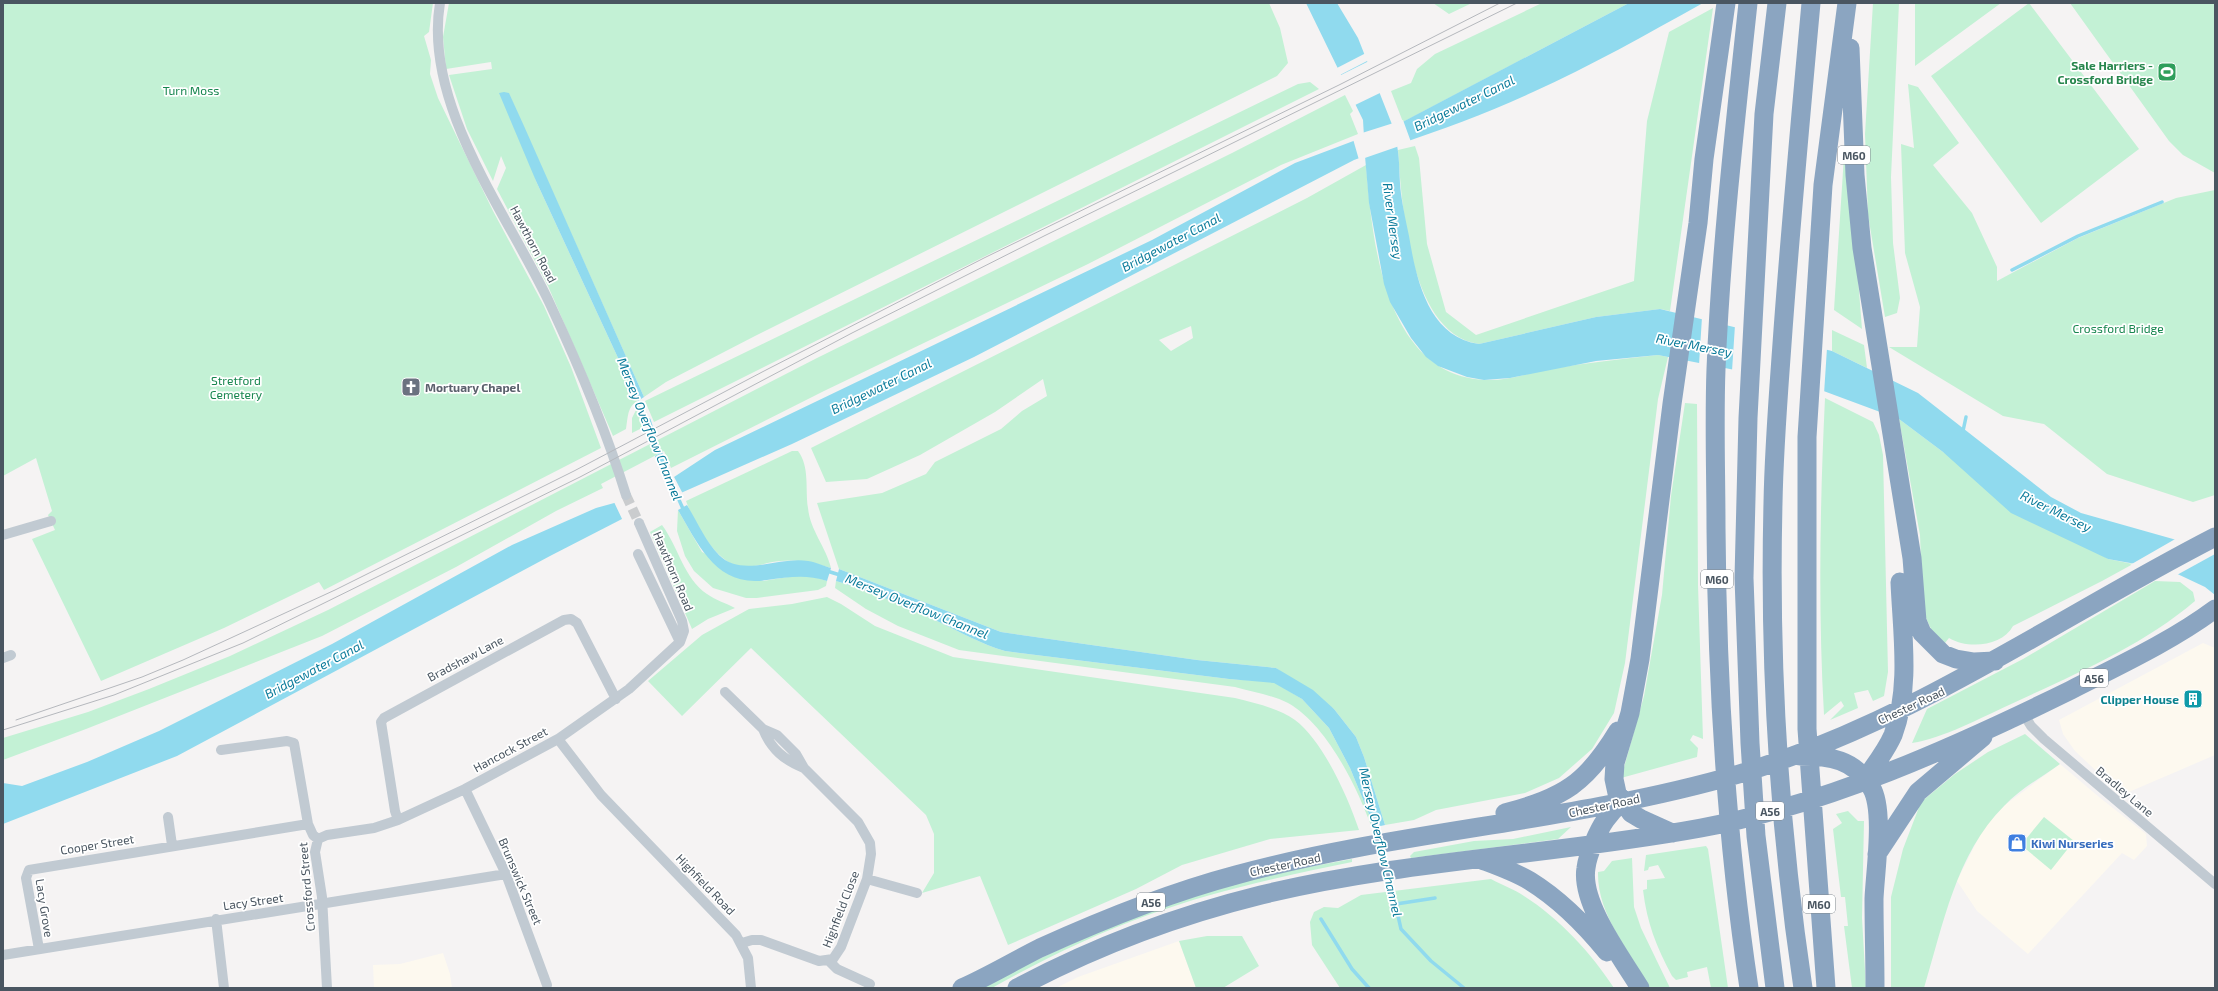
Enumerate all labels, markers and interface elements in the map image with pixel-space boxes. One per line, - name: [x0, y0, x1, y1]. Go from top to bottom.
- place label: Sale Harriers - Crossford Bridge: [2057, 58, 2153, 86]
- sports icon: Sale Harriers - Crossford Bridge: [2156, 61, 2178, 83]
- water label: Bridgewater Canal: [1411, 72, 1517, 134]
- park label: Turn Moss: [163, 83, 219, 97]
- road number: M60: [1838, 146, 1870, 164]
- water label: River Mersey: [1380, 182, 1406, 260]
- street label: Hawthorn Road: [508, 203, 560, 285]
- water label: Bridgewater Canal: [1119, 209, 1223, 275]
- park label: Crossford Bridge: [2072, 321, 2164, 335]
- water label: River Mersey: [1655, 330, 1733, 360]
- water label: Mersey Overflow Channel: [614, 355, 686, 503]
- water label: Bridgewater Canal: [828, 355, 934, 417]
- park label: Stretford Cemetery: [210, 373, 263, 401]
- church icon: Mortuary Chapel: [400, 376, 422, 398]
- place label: Mortuary Chapel: [425, 380, 520, 395]
- water label: River Mersey: [2018, 487, 2094, 535]
- street label: Hawthorn Road: [651, 529, 697, 613]
- water label: Mersey Overflow Channel: [843, 570, 991, 642]
- road number: M60: [1701, 570, 1733, 588]
- street label: Bradshaw Lane: [425, 632, 505, 684]
- water label: Bridgewater Canal: [262, 636, 366, 702]
- road number: A56: [2080, 669, 2108, 687]
- street label: Chester Road: [1875, 683, 1947, 727]
- building icon: Clipper House: [2182, 688, 2204, 710]
- place label: Clipper House: [2100, 692, 2179, 706]
- street label: Hancock Street: [470, 723, 550, 774]
- street label: Bradley Lane: [2093, 763, 2157, 819]
- water label: Mersey Overflow Channel: [1356, 766, 1406, 918]
- street label: Chester Road: [1567, 791, 1641, 819]
- road number: A56: [1756, 802, 1784, 820]
- street label: Cooper Street: [59, 831, 135, 857]
- shop icon: Kiwi Nurseries: [2006, 832, 2028, 854]
- street label: Brunswick Street: [496, 836, 546, 927]
- place label: Kiwi Nurseries: [2031, 836, 2114, 850]
- street label: Crossford Street: [295, 841, 317, 932]
- street label: Chester Road: [1248, 850, 1322, 878]
- street label: Highfield Road: [673, 851, 739, 917]
- street label: Highfield Close: [819, 869, 861, 949]
- street label: Lacy Grove: [33, 878, 57, 938]
- street label: Lacy Street: [222, 890, 284, 912]
- road number: A56: [1137, 893, 1165, 911]
- road number: M60: [1803, 895, 1835, 913]

